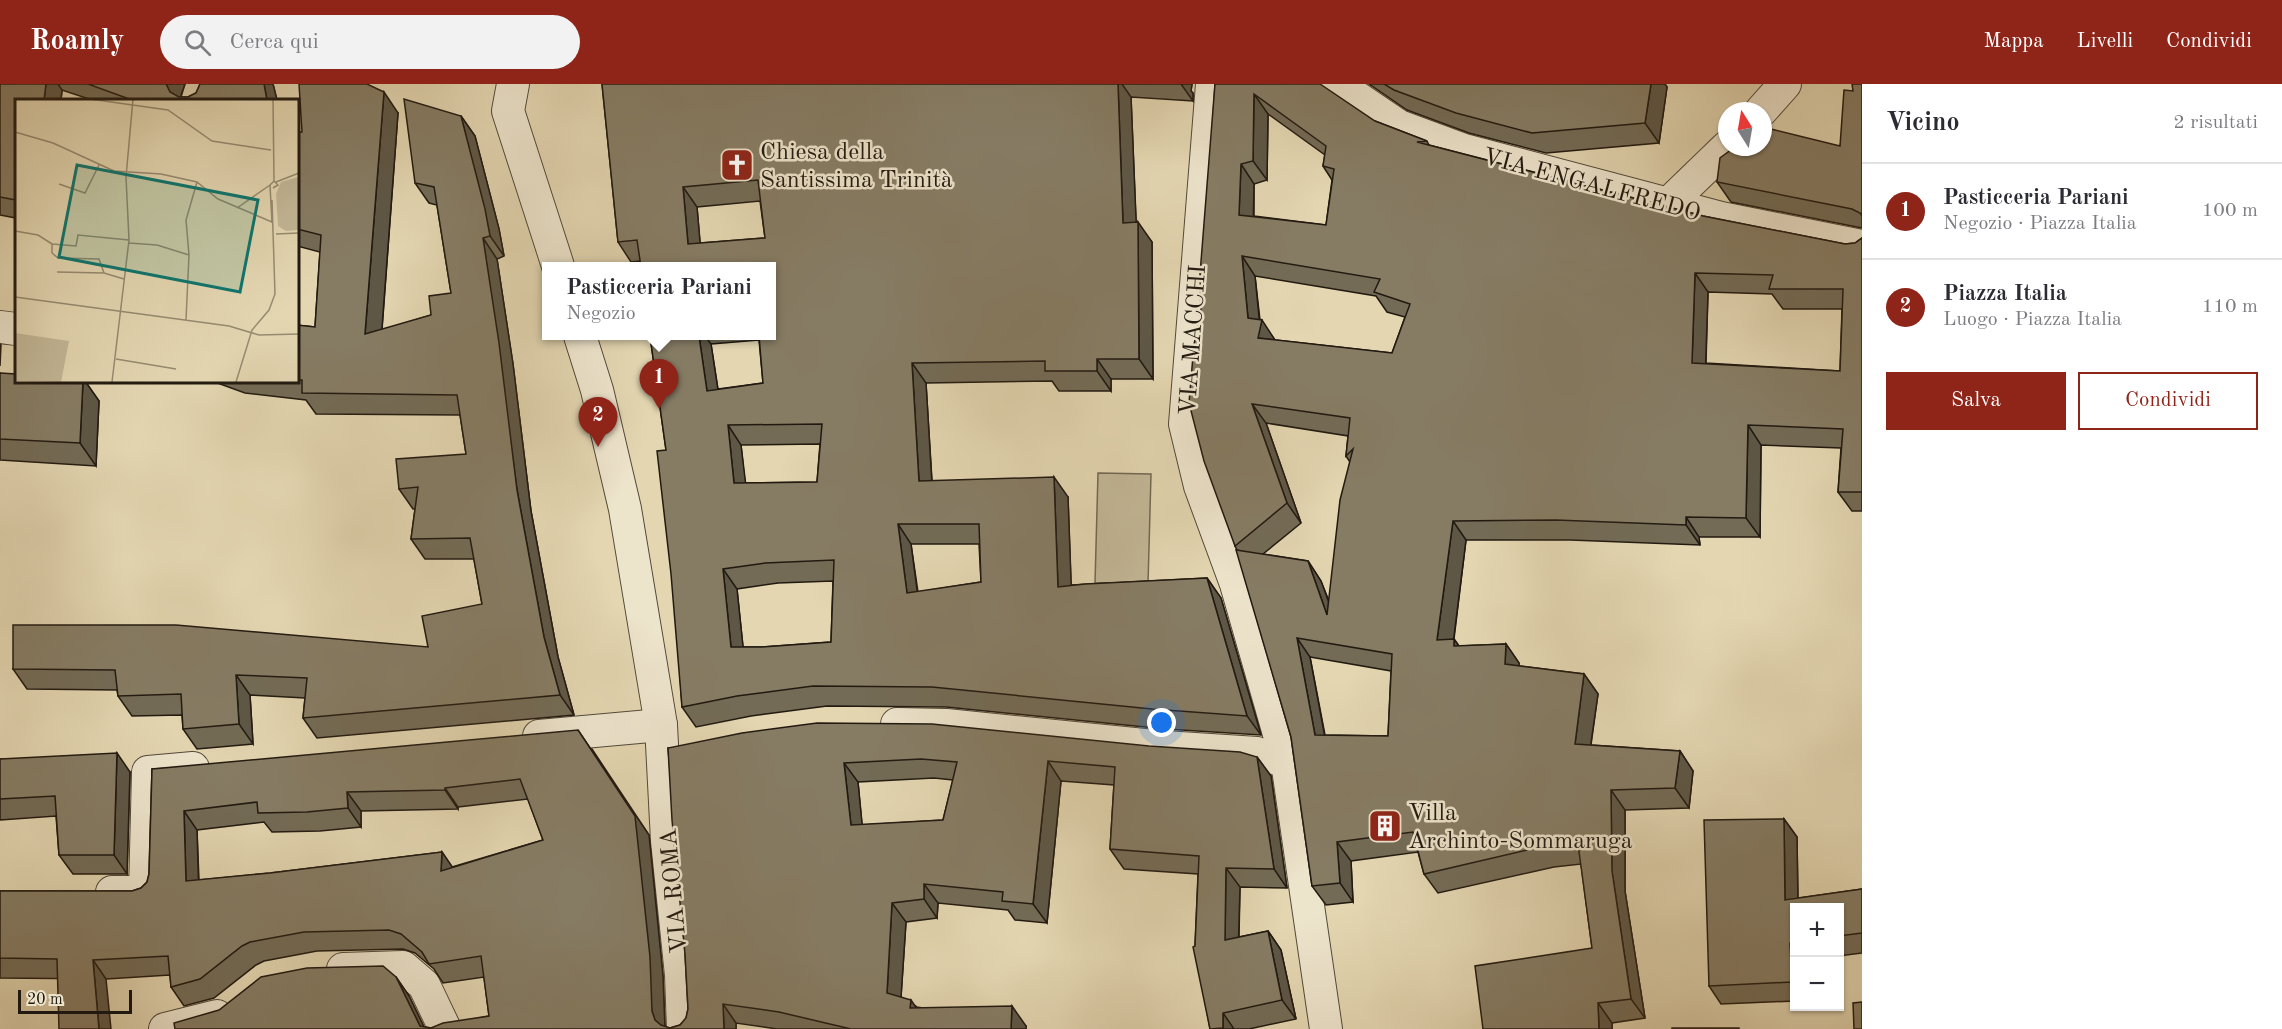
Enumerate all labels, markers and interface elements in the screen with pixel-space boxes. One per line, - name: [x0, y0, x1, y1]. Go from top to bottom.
- search box: [160, 15, 580, 69]
- icon: search: [181, 26, 214, 59]
- text: Roamly: [30, 28, 124, 56]
- text: Cerca qui: [229, 31, 319, 53]
- text: Mappa: [1983, 31, 2044, 52]
- text: Livelli: [2077, 31, 2133, 52]
- text: Condividi: [2166, 31, 2252, 52]
- inset map: [15, 99, 298, 382]
- north arrow: [1718, 102, 1772, 156]
- text: Vicino: [1886, 110, 1960, 136]
- text: 2 risultati: [2173, 113, 2258, 133]
- place label: Chiesa della Santissima Trinità: [760, 141, 953, 193]
- street label: VIA ENGALFREDO: [1480, 145, 1703, 227]
- church icon: Chiesa della Santissima Trinità: [719, 147, 755, 183]
- text: Pasticceria Pariani: [1943, 187, 2129, 209]
- text: 1: [1900, 201, 1911, 221]
- text: 100 m: [2202, 201, 2258, 221]
- text: Negozio · Piazza Italia: [1943, 214, 2137, 234]
- popup: [542, 262, 776, 340]
- street label: VIA MACCHI: [1177, 264, 1211, 416]
- text: Pasticceria Pariani: [566, 277, 752, 299]
- text: Piazza Italia: [1943, 283, 2067, 305]
- text: 2: [1900, 297, 1911, 317]
- text: 110 m: [2202, 297, 2258, 317]
- text: Negozio: [566, 304, 636, 324]
- text: Luogo · Piazza Italia: [1943, 310, 2122, 330]
- pin: 1: [640, 360, 678, 409]
- button: Salva: [1886, 372, 2066, 430]
- button: Condividi: [2078, 372, 2258, 430]
- pin: 2: [578, 398, 618, 447]
- your location: [1147, 708, 1176, 737]
- place label: Villa Archinto-Sommaruga: [1408, 802, 1633, 854]
- building icon: Villa Archinto-Sommaruga: [1367, 808, 1403, 844]
- street label: VIA ROMA: [658, 827, 692, 954]
- map controls: [1790, 903, 1844, 1011]
- button: +: [1790, 903, 1844, 957]
- button: −: [1790, 957, 1844, 1011]
- scale bar: [18, 987, 132, 1014]
- text: 20 m: [27, 992, 63, 1008]

